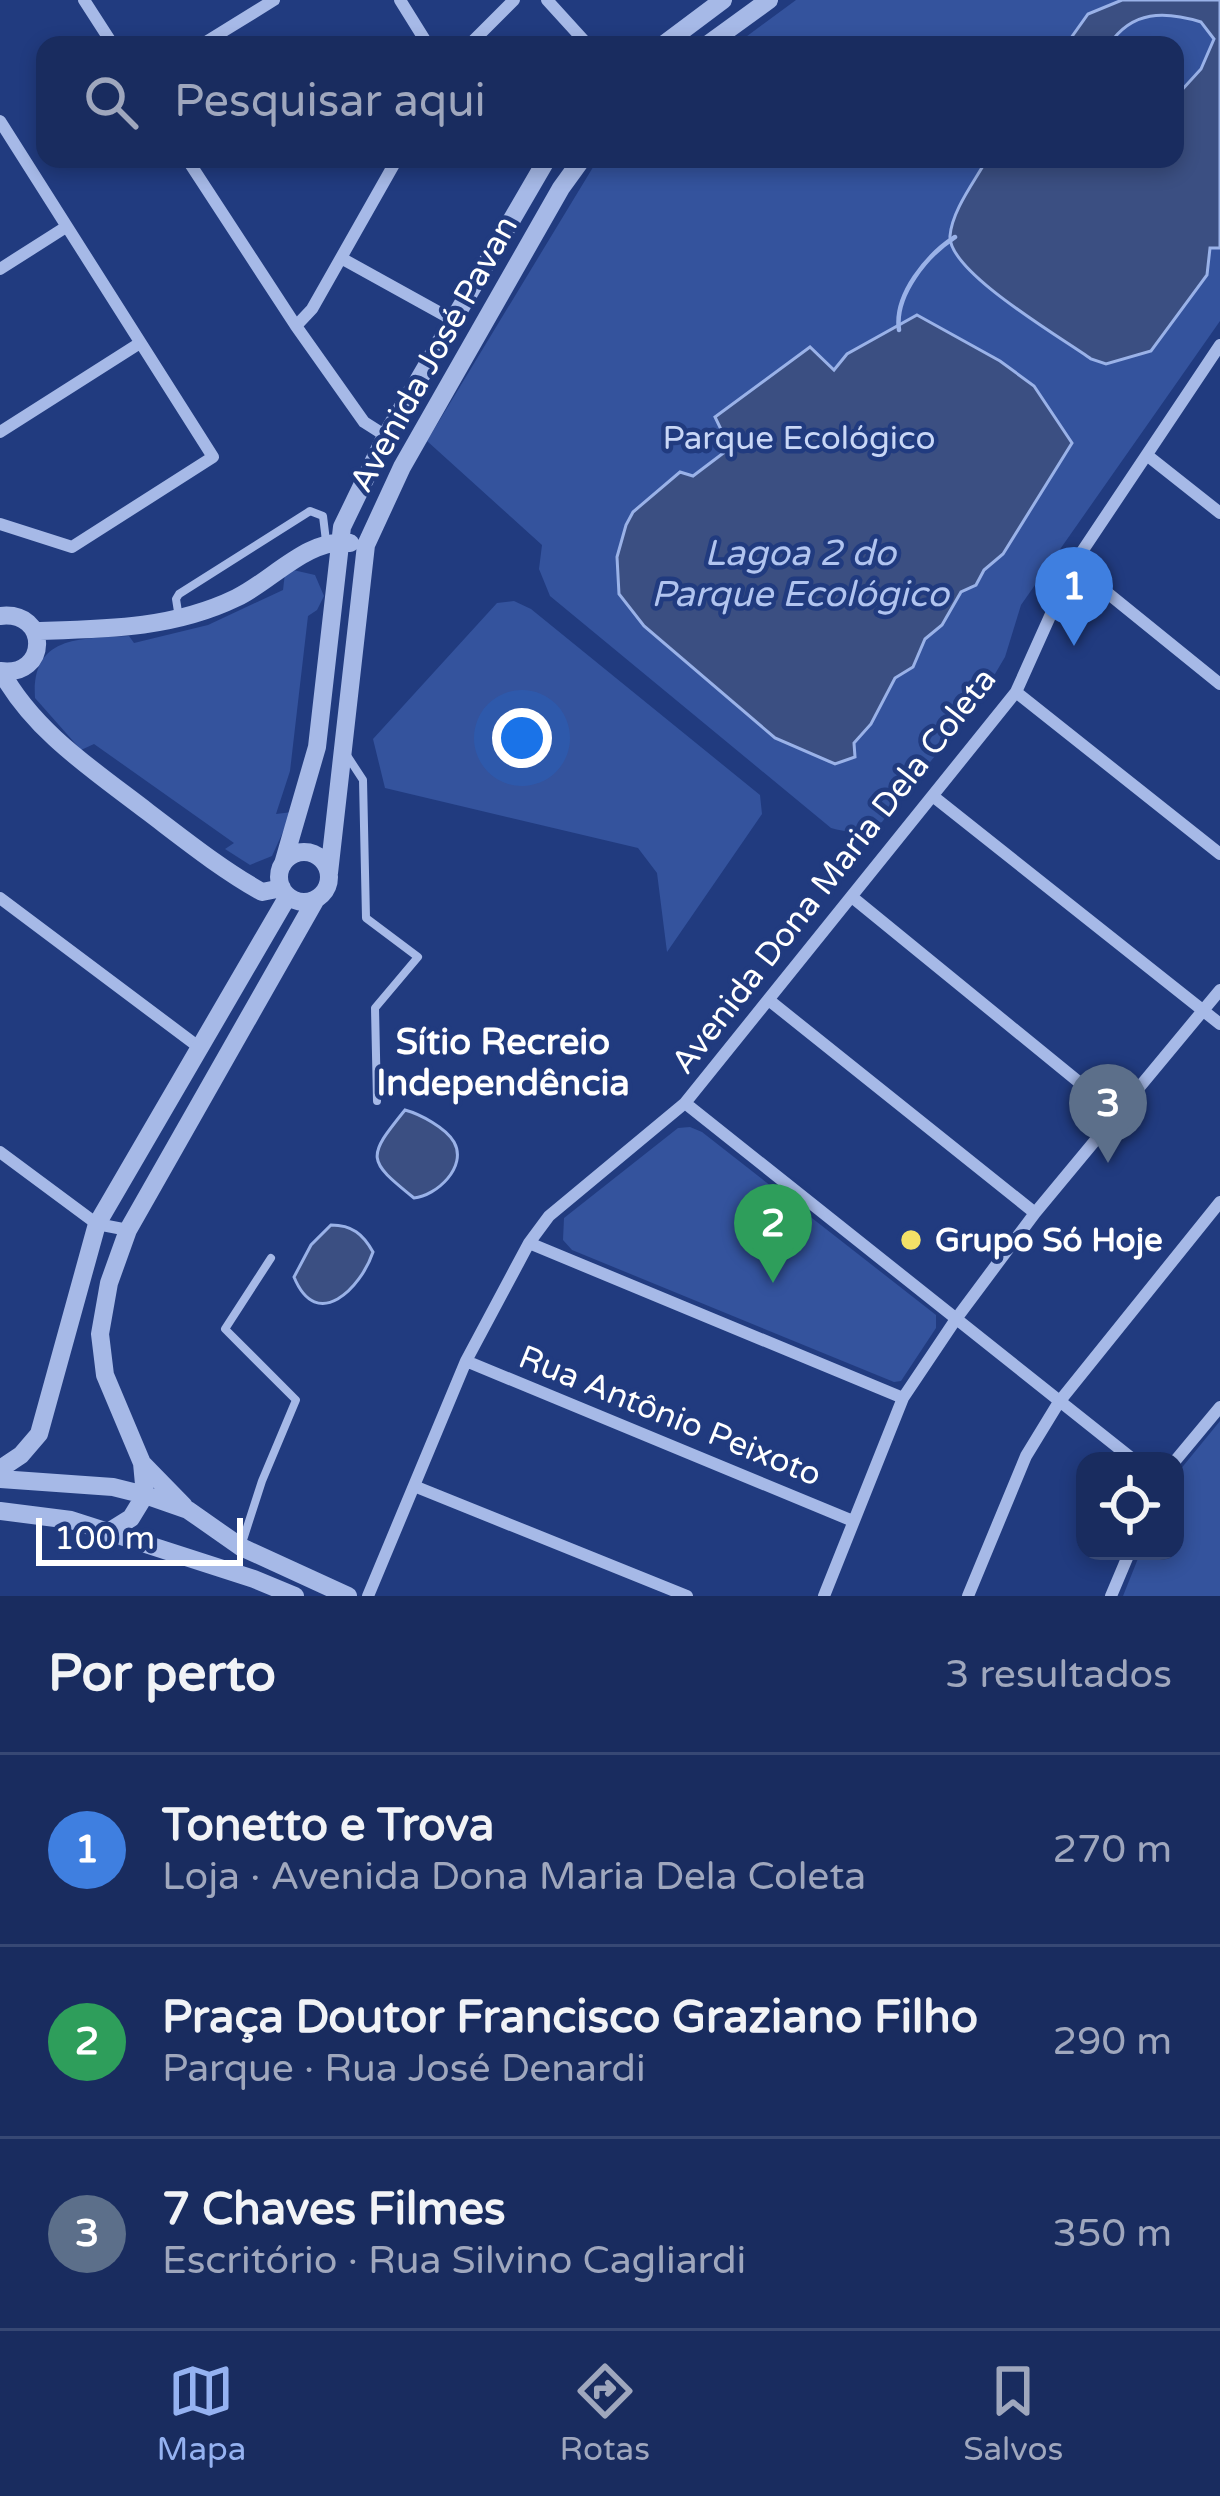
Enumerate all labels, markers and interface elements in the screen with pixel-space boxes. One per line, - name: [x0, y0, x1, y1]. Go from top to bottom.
- search box: [36, 36, 1184, 168]
- icon: search: [78, 69, 144, 135]
- text: Pesquisar aqui: [174, 75, 486, 129]
- street label: Avenida José Pavan: [342, 209, 526, 499]
- park label: Parque Ecológico: [662, 419, 936, 458]
- water label: Lagoa 2 do Parque Ecológico: [651, 532, 951, 616]
- pin: 1: [1035, 547, 1113, 646]
- street label: Avenida Dona Maria Dela Coleta: [663, 660, 1005, 1082]
- your location: [492, 708, 552, 768]
- district label: Sítio Recreio Independência: [376, 1021, 630, 1105]
- pin: 3: [1069, 1064, 1147, 1163]
- pin: 2: [734, 1184, 812, 1283]
- place label: Grupo Só Hoje: [935, 1221, 1163, 1260]
- marker: Grupo Só Hoje: [898, 1227, 924, 1253]
- street label: Rua Antônio Peixoto: [513, 1337, 827, 1495]
- map controls: [1076, 1452, 1184, 1560]
- button: locate: [1076, 1452, 1184, 1560]
- scale bar: [36, 1512, 243, 1565]
- text: 100 m: [54, 1519, 155, 1558]
- text: Por perto: [48, 1643, 276, 1705]
- text: 3 resultados: [945, 1651, 1172, 1698]
- text: Tonetto e Trova: [162, 1799, 494, 1853]
- text: 1: [75, 1826, 99, 1873]
- text: 270 m: [1053, 1826, 1172, 1873]
- text: Loja · Avenida Dona Maria Dela Coleta: [162, 1853, 866, 1900]
- text: Praça Doutor Francisco Graziano Filho: [162, 1991, 978, 2045]
- text: 2: [75, 2018, 99, 2065]
- text: 290 m: [1053, 2018, 1172, 2065]
- text: Parque · Rua José Denardi: [162, 2045, 646, 2092]
- text: 7 Chaves Filmes: [162, 2183, 506, 2237]
- text: 3: [75, 2210, 99, 2257]
- text: 350 m: [1053, 2210, 1172, 2257]
- text: Escritório · Rua Silvino Cagliardi: [162, 2237, 746, 2284]
- tab: Mapa: [157, 2358, 246, 2469]
- tab: Rotas: [560, 2358, 650, 2469]
- tab: Salvos: [963, 2358, 1063, 2469]

